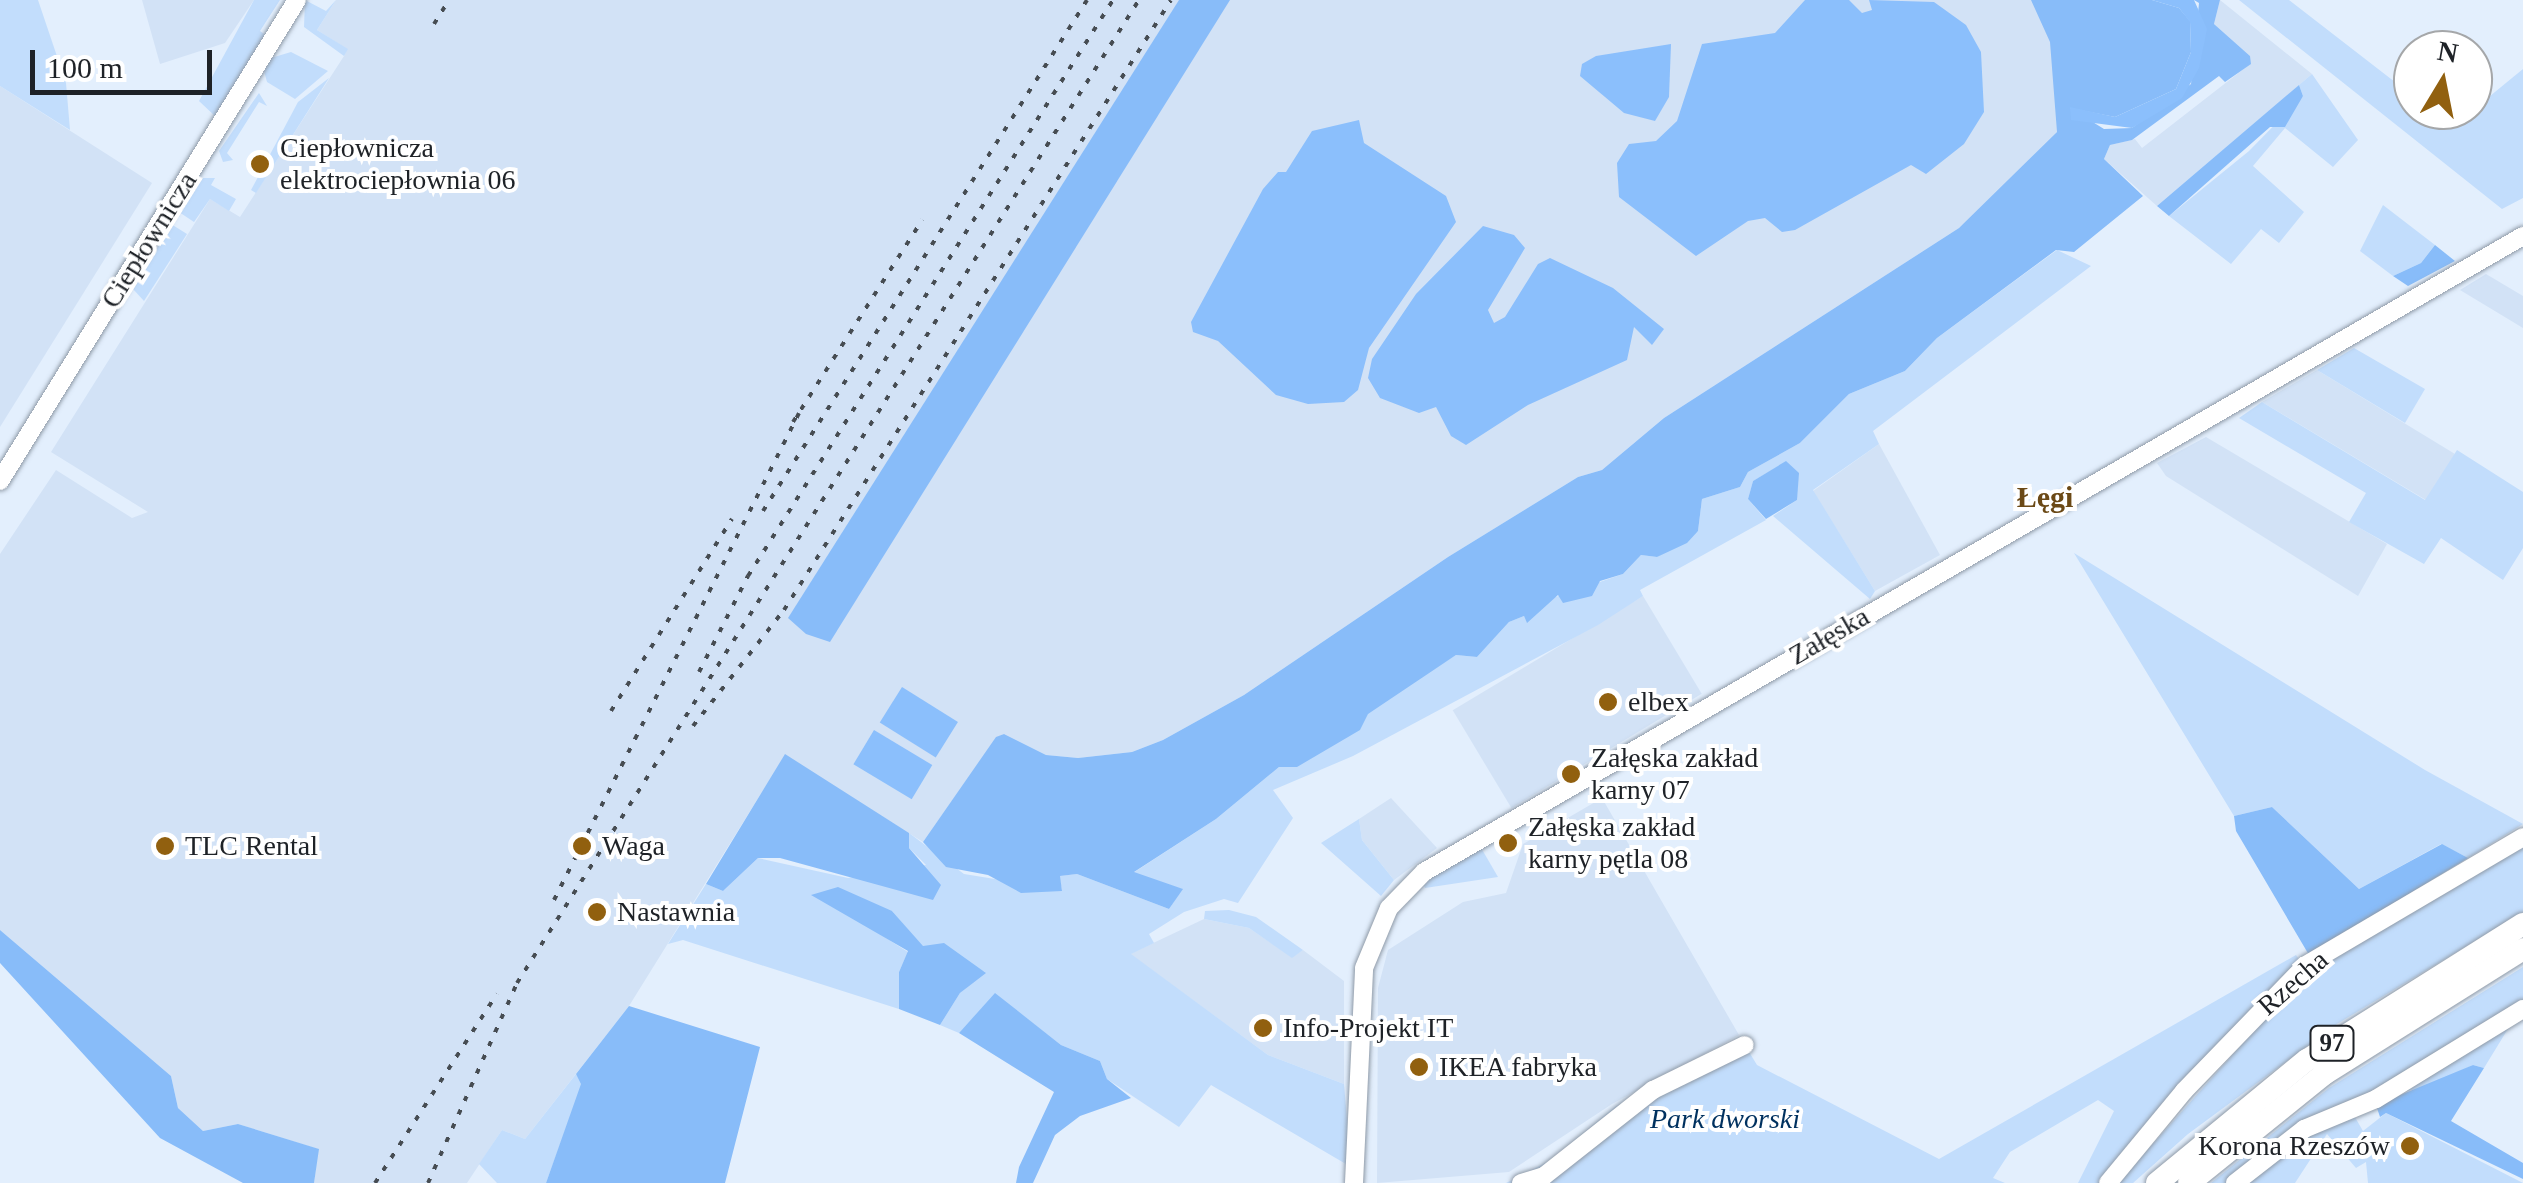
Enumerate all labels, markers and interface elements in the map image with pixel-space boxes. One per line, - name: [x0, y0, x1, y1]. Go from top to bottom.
- scale bar: [35, 30, 218, 92]
- north arrow: [2393, 30, 2493, 130]
- text: N: [2435, 35, 2461, 69]
- text: 100 m: [47, 51, 123, 84]
- place label: Ciepłownicza elektrociepłownia 06: [280, 131, 516, 197]
- marker: Ciepłownicza elektrociepłownia 06: [249, 153, 271, 175]
- street label: Ciepłownicza: [94, 166, 204, 314]
- district label: Łęgi: [2017, 479, 2073, 515]
- street label: Załęska: [1783, 600, 1875, 672]
- place label: elbex: [1628, 685, 1689, 719]
- marker: elbex: [1597, 691, 1619, 713]
- place label: Załęska zakład karny 07: [1591, 741, 1758, 807]
- marker: Załęska zakład karny 07: [1560, 763, 1582, 785]
- place label: Załęska zakład karny pętla 08: [1528, 810, 1695, 876]
- place label: TLC Rental: [185, 829, 318, 863]
- place label: Waga: [602, 829, 665, 863]
- marker: Załęska zakład karny pętla 08: [1497, 832, 1519, 854]
- marker: TLC Rental: [154, 835, 176, 857]
- marker: Waga: [571, 835, 593, 857]
- place label: Nastawnia: [617, 895, 735, 929]
- marker: Nastawnia: [586, 901, 608, 923]
- street label: Rzecha: [2251, 943, 2335, 1023]
- place label: Info-Projekt IT: [1283, 1011, 1453, 1045]
- marker: Info-Projekt IT: [1252, 1017, 1274, 1039]
- road number: 97: [2310, 1023, 2354, 1063]
- place label: IKEA fabryka: [1439, 1050, 1598, 1084]
- marker: IKEA fabryka: [1408, 1056, 1430, 1078]
- park label: Park dworski: [1650, 1102, 1800, 1136]
- place label: Korona Rzeszów: [2198, 1129, 2390, 1163]
- marker: Korona Rzeszów: [2399, 1135, 2421, 1157]

